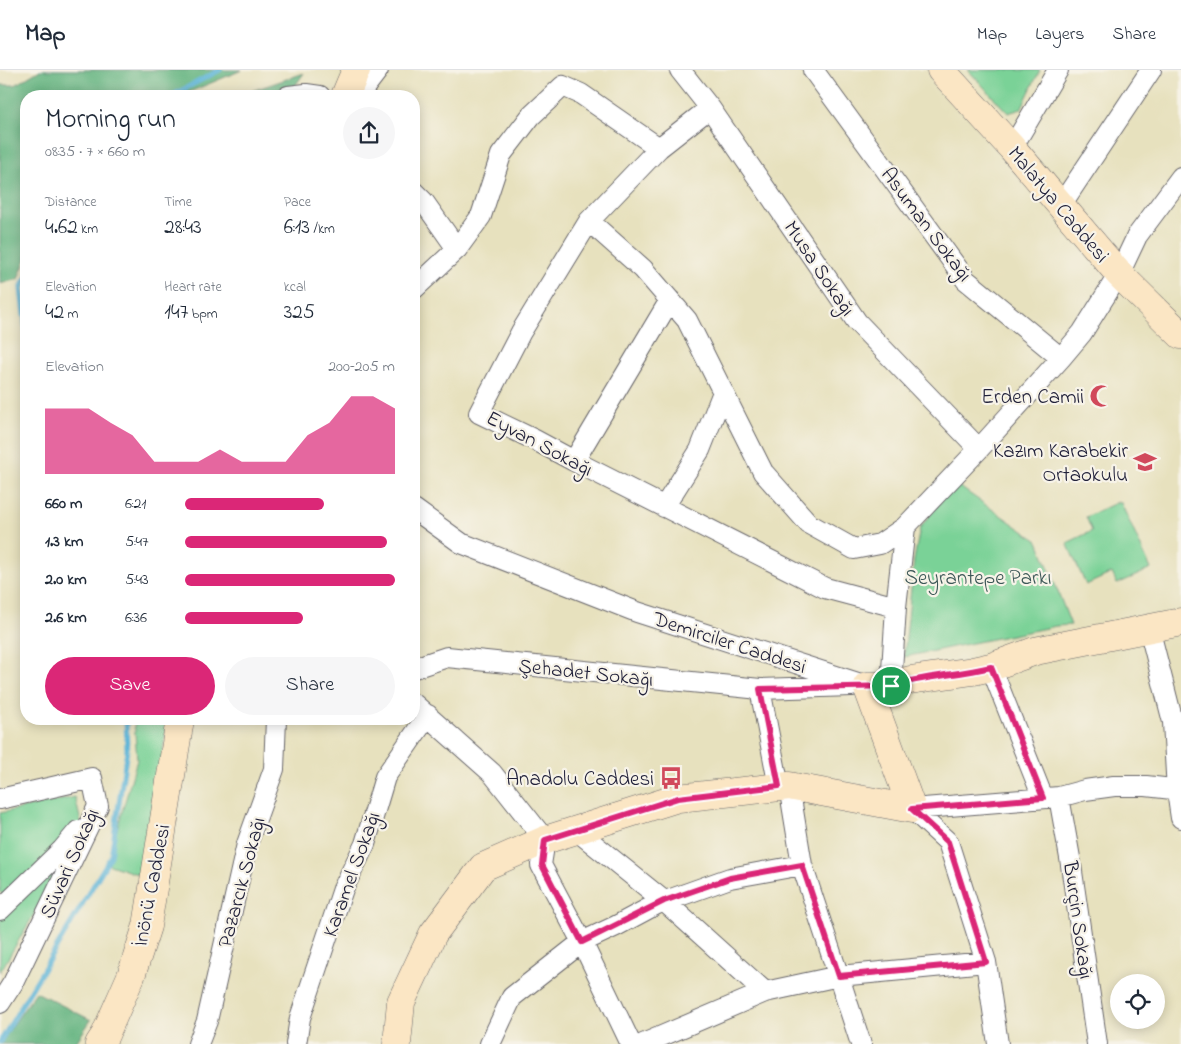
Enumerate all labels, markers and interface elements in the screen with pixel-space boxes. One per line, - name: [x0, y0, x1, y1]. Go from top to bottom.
- text: Map: [25, 17, 66, 52]
- text: Map: [977, 22, 1007, 48]
- text: Layers: [1035, 22, 1085, 48]
- text: Share: [1113, 22, 1156, 48]
- text: Morning run: [45, 100, 176, 141]
- button: share: [343, 107, 395, 159]
- text: 08:35 · 7 × 660 m: [45, 140, 145, 164]
- street label: Malatya Caddesi: [998, 140, 1115, 272]
- street label: Asuman Sokağı: [871, 162, 978, 290]
- text: Distance: [45, 192, 97, 213]
- text: Time: [164, 192, 192, 213]
- text: Pace: [284, 192, 311, 213]
- text: 4.62: [45, 213, 78, 243]
- text: 28:43: [164, 213, 202, 243]
- text: 6:13: [284, 213, 310, 243]
- street label: Musa Sokağı: [774, 215, 861, 324]
- text: km: [78, 219, 98, 240]
- text: /km: [310, 219, 335, 240]
- text: Elevation: [45, 277, 96, 298]
- text: Heart rate: [164, 277, 222, 298]
- text: kcal: [284, 277, 306, 298]
- text: 42: [45, 298, 64, 328]
- text: 147: [164, 298, 188, 328]
- text: 325: [284, 298, 315, 328]
- text: m: [64, 304, 78, 325]
- text: bpm: [188, 304, 218, 325]
- text: Elevation: [45, 355, 104, 379]
- text: 200–205 m: [328, 355, 395, 379]
- place label: Erden Camii: [981, 383, 1084, 413]
- mosque icon: Erden Camii: [1088, 383, 1114, 409]
- street label: Eyvan Sokağı: [479, 404, 598, 487]
- place label: Kazım Karabekir Ortaokulu: [993, 437, 1128, 491]
- school or university icon: Kazım Karabekir Ortaokulu: [1132, 449, 1158, 475]
- text: 660 m: [45, 492, 82, 516]
- text: 6:21: [125, 492, 146, 516]
- text: 1.3 km: [45, 530, 83, 554]
- text: 5:47: [125, 530, 149, 554]
- park label: Seyrantepe Parkı: [904, 564, 1052, 596]
- text: 2.0 km: [45, 568, 87, 592]
- text: 5:43: [125, 568, 149, 592]
- street label: Demirciler Caddesi: [648, 605, 810, 683]
- text: 2.6 km: [45, 606, 87, 630]
- text: 6:36: [125, 606, 147, 630]
- street label: Şehadet Sokağı: [517, 652, 655, 698]
- button: Save: [45, 657, 215, 715]
- button: Share: [225, 657, 395, 715]
- pin: [870, 665, 912, 707]
- icon: arrive: [877, 672, 905, 700]
- place label: Anadolu Caddesi: [506, 765, 654, 795]
- bus stop icon: Anadolu Caddesi: [658, 765, 684, 791]
- street label: Süvari Sokağı: [33, 804, 110, 925]
- street label: Karamel Sokağı: [316, 808, 391, 942]
- street label: Pazarcık Sokağı: [211, 814, 277, 952]
- street label: İnönü Caddesi: [126, 822, 180, 949]
- street label: Burçin Sokağı: [1052, 858, 1100, 981]
- map controls: [1110, 974, 1165, 1029]
- button: locate: [1110, 974, 1165, 1029]

